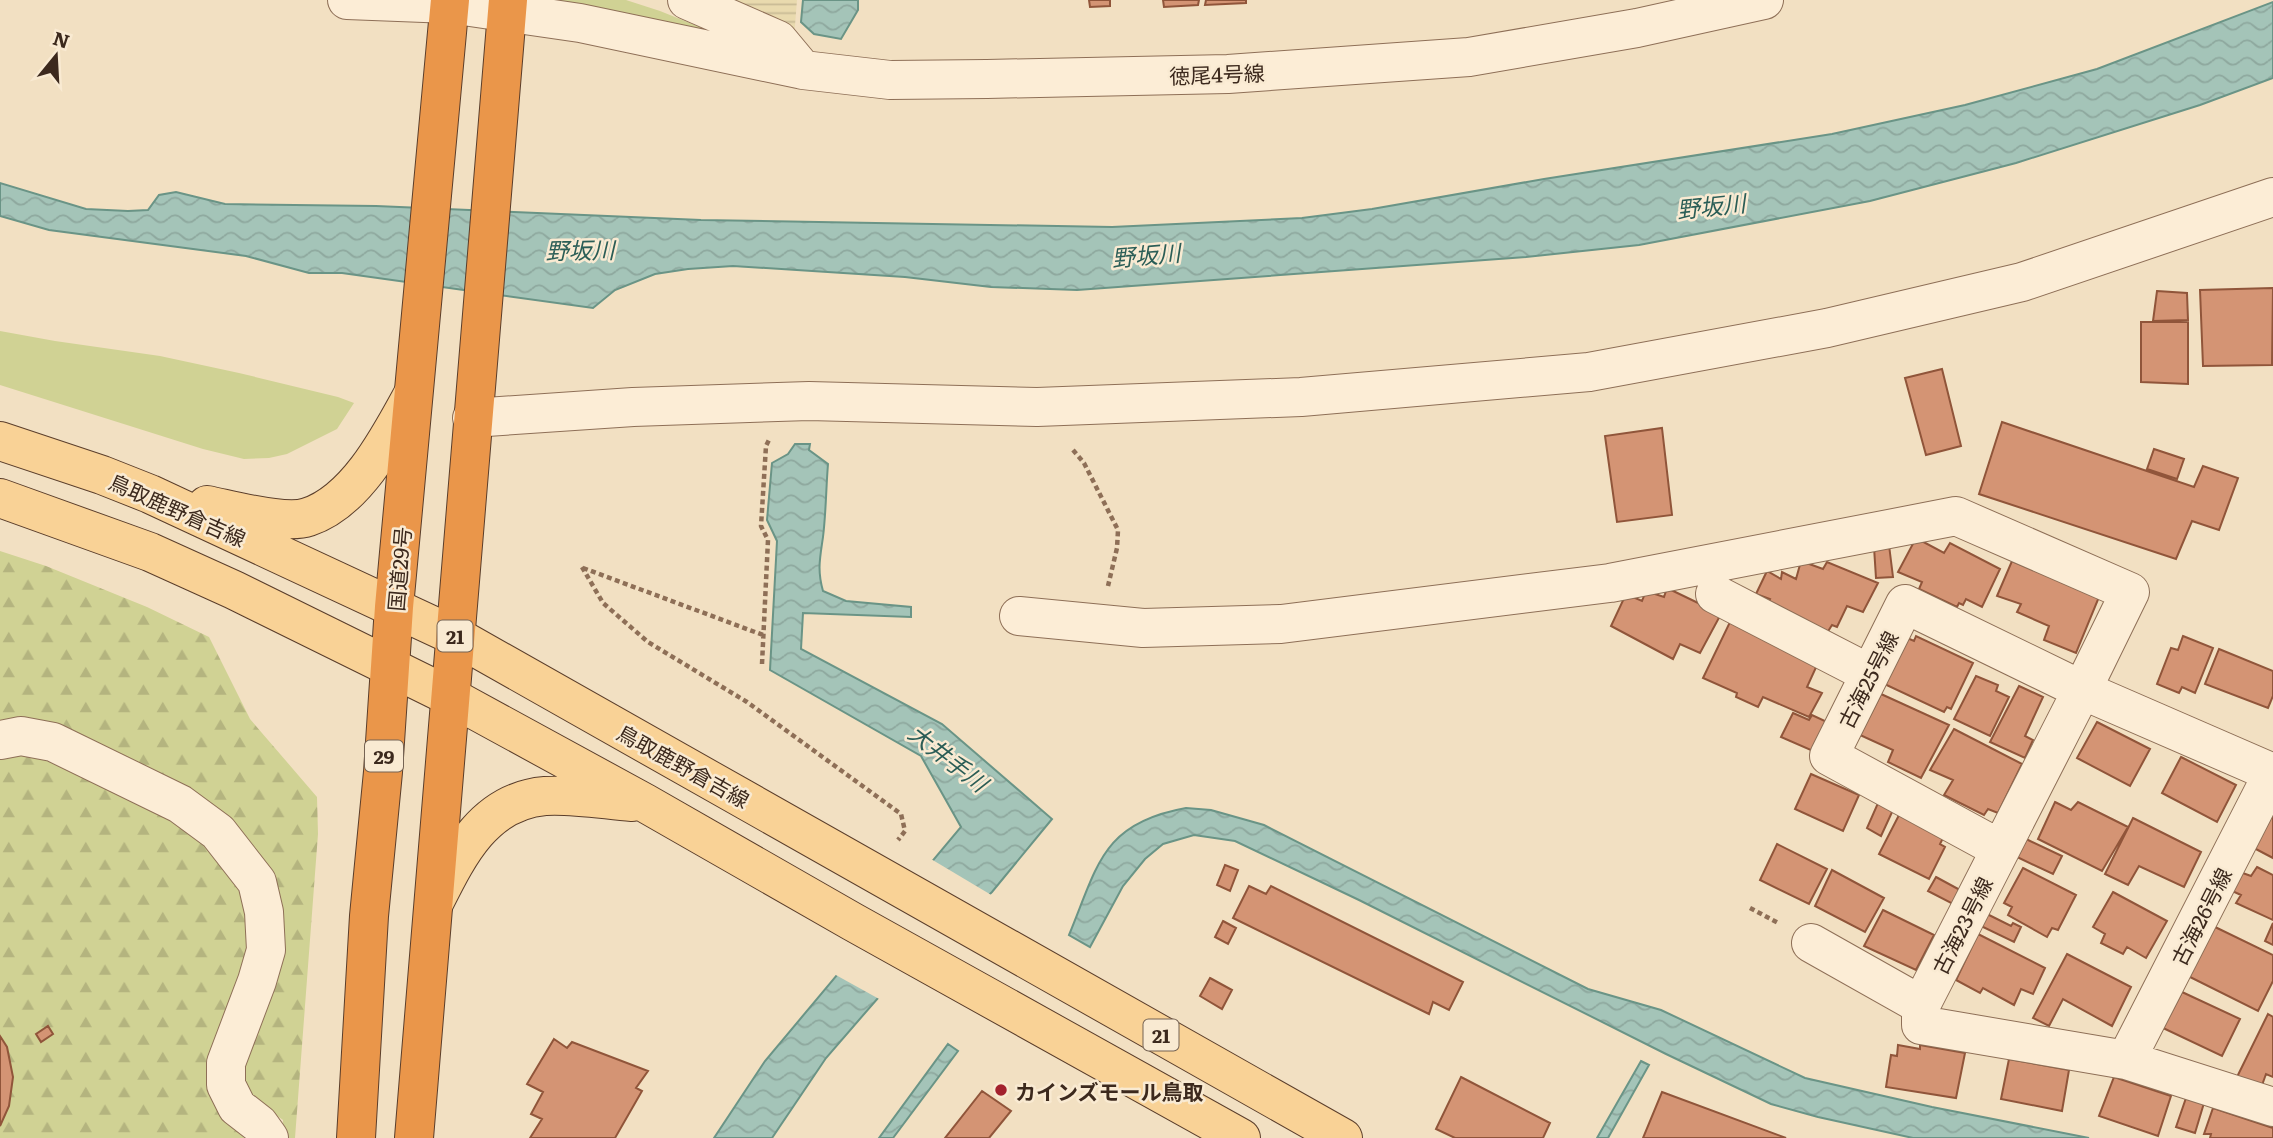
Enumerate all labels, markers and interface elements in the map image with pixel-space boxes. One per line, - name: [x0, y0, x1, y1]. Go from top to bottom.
- north arrow: [21, 21, 91, 91]
- text: N: [50, 23, 74, 55]
- street label: 徳尾4号線: [1169, 56, 1265, 90]
- water label: 野坂川: [1675, 184, 1750, 226]
- water label: 野坂川: [545, 231, 618, 267]
- water label: 野坂川: [1110, 234, 1185, 274]
- street label: 鳥取鹿野倉吉線: [105, 465, 251, 553]
- street label: 国道29号: [379, 525, 417, 613]
- road number: 21: [438, 621, 472, 652]
- street label: 古海25号線: [1829, 625, 1905, 733]
- water label: 大井手川: [902, 715, 998, 801]
- street label: 鳥取鹿野倉吉線: [612, 716, 756, 814]
- road number: 29: [365, 740, 403, 772]
- street label: 古海26号線: [2162, 862, 2238, 970]
- street label: 古海23号線: [1923, 871, 1999, 979]
- road number: 21: [1144, 1020, 1178, 1050]
- place label: カインズモール鳥取: [1015, 1075, 1204, 1106]
- marker: カインズモール鳥取: [993, 1082, 1009, 1098]

